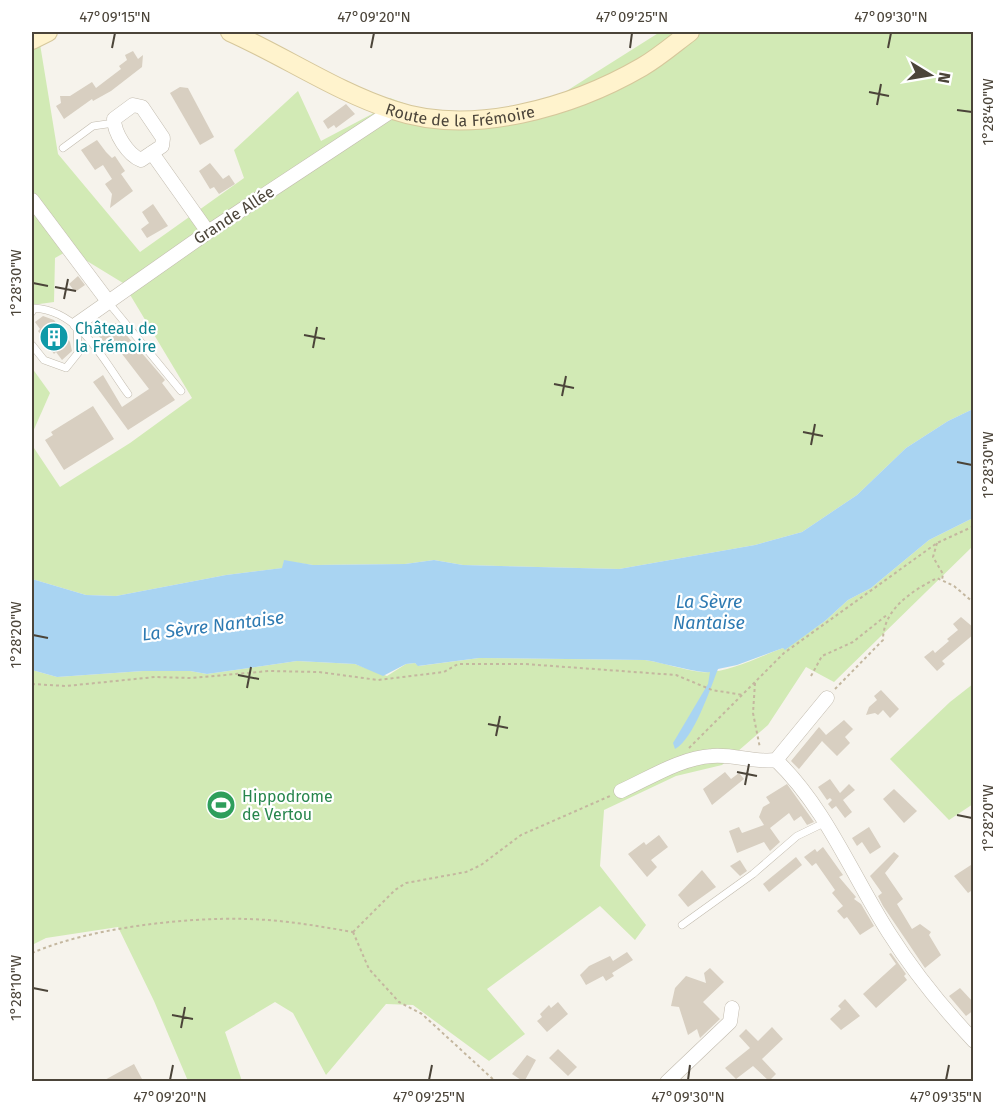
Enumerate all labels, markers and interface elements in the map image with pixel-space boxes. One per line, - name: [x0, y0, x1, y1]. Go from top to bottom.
- text: 47°09'15"N: [79, 8, 151, 26]
- text: 47°09'20"N: [337, 8, 411, 26]
- text: 47°09'25"N: [596, 8, 668, 26]
- text: 47°09'30"N: [854, 8, 928, 26]
- north arrow: [900, 45, 960, 105]
- text: N: [934, 71, 955, 85]
- text: 1°28'40"W: [979, 78, 997, 146]
- street label: Route de la Frémoire: [383, 99, 537, 130]
- street label: Grande Allée: [190, 182, 278, 248]
- text: 1°28'30"W: [7, 249, 25, 317]
- place label: Château de la Frémoire: [75, 319, 157, 356]
- building icon: Château de la Frémoire: [38, 321, 70, 353]
- text: 1°28'30"W: [979, 431, 997, 499]
- water label: La Sèvre Nantaise: [673, 591, 745, 634]
- text: 1°28'20"W: [7, 601, 25, 669]
- water label: La Sèvre Nantaise: [141, 606, 285, 646]
- text: 1°28'20"W: [979, 784, 997, 852]
- place label: Hippodrome de Vertou: [242, 787, 333, 824]
- sports icon: Hippodrome de Vertou: [205, 789, 237, 821]
- text: 1°28'10"W: [7, 954, 25, 1021]
- text: 47°09'20"N: [133, 1088, 207, 1106]
- text: 47°09'25"N: [393, 1088, 465, 1106]
- text: 47°09'30"N: [651, 1088, 725, 1106]
- text: 47°09'35"N: [910, 1088, 982, 1106]

